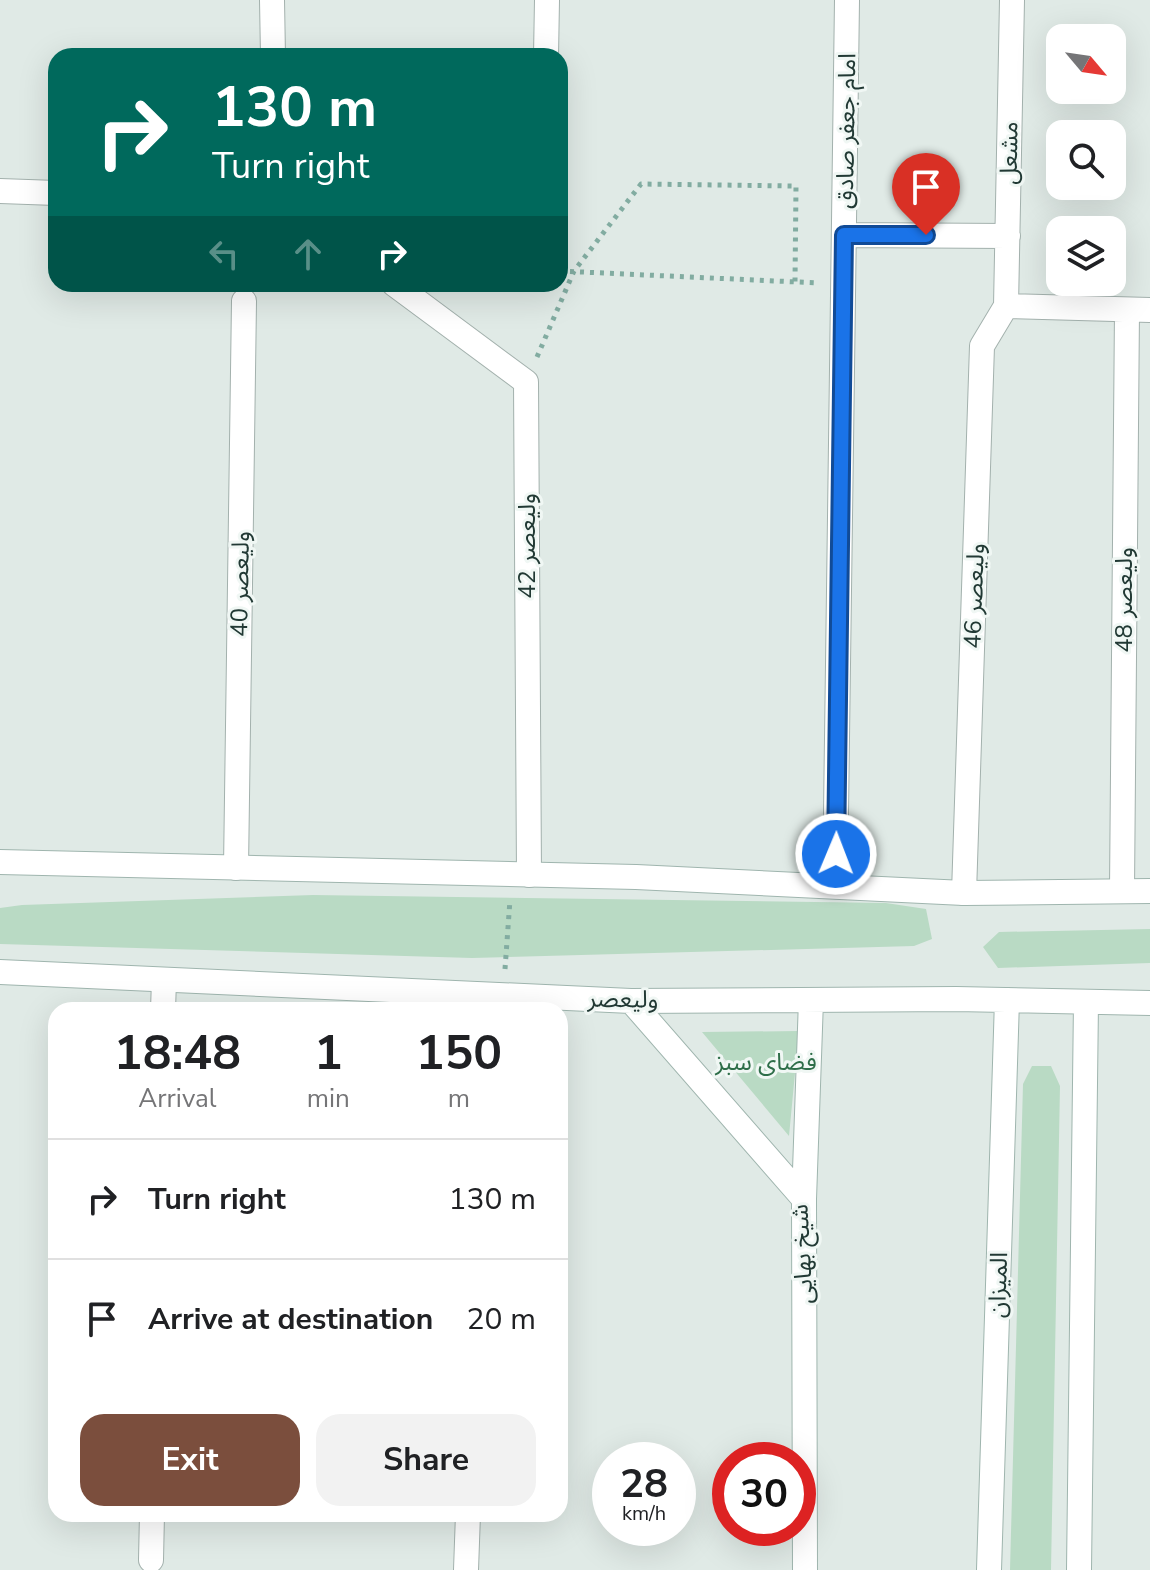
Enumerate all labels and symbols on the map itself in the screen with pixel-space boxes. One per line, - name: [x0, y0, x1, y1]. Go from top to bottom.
- north arrow: [1046, 24, 1126, 104]
- street label: امام جعفر صادق: [829, 53, 865, 209]
- street label: مشعل: [992, 121, 1026, 185]
- pin: [892, 153, 960, 235]
- street label: ولیعصر 42: [511, 493, 543, 599]
- street label: ولیعصر 40: [223, 531, 257, 637]
- street label: ولیعصر 46: [956, 543, 992, 649]
- street label: ولیعصر 48: [1108, 547, 1140, 653]
- position arrow: [794, 812, 878, 896]
- street label: ولیعصر: [586, 982, 659, 1016]
- park label: فضای سبز: [714, 1046, 817, 1078]
- street label: شیخ بهایی: [783, 1203, 822, 1305]
- street label: المیزان: [981, 1252, 1015, 1318]
- speed limit sign: 30: [712, 1442, 816, 1546]

